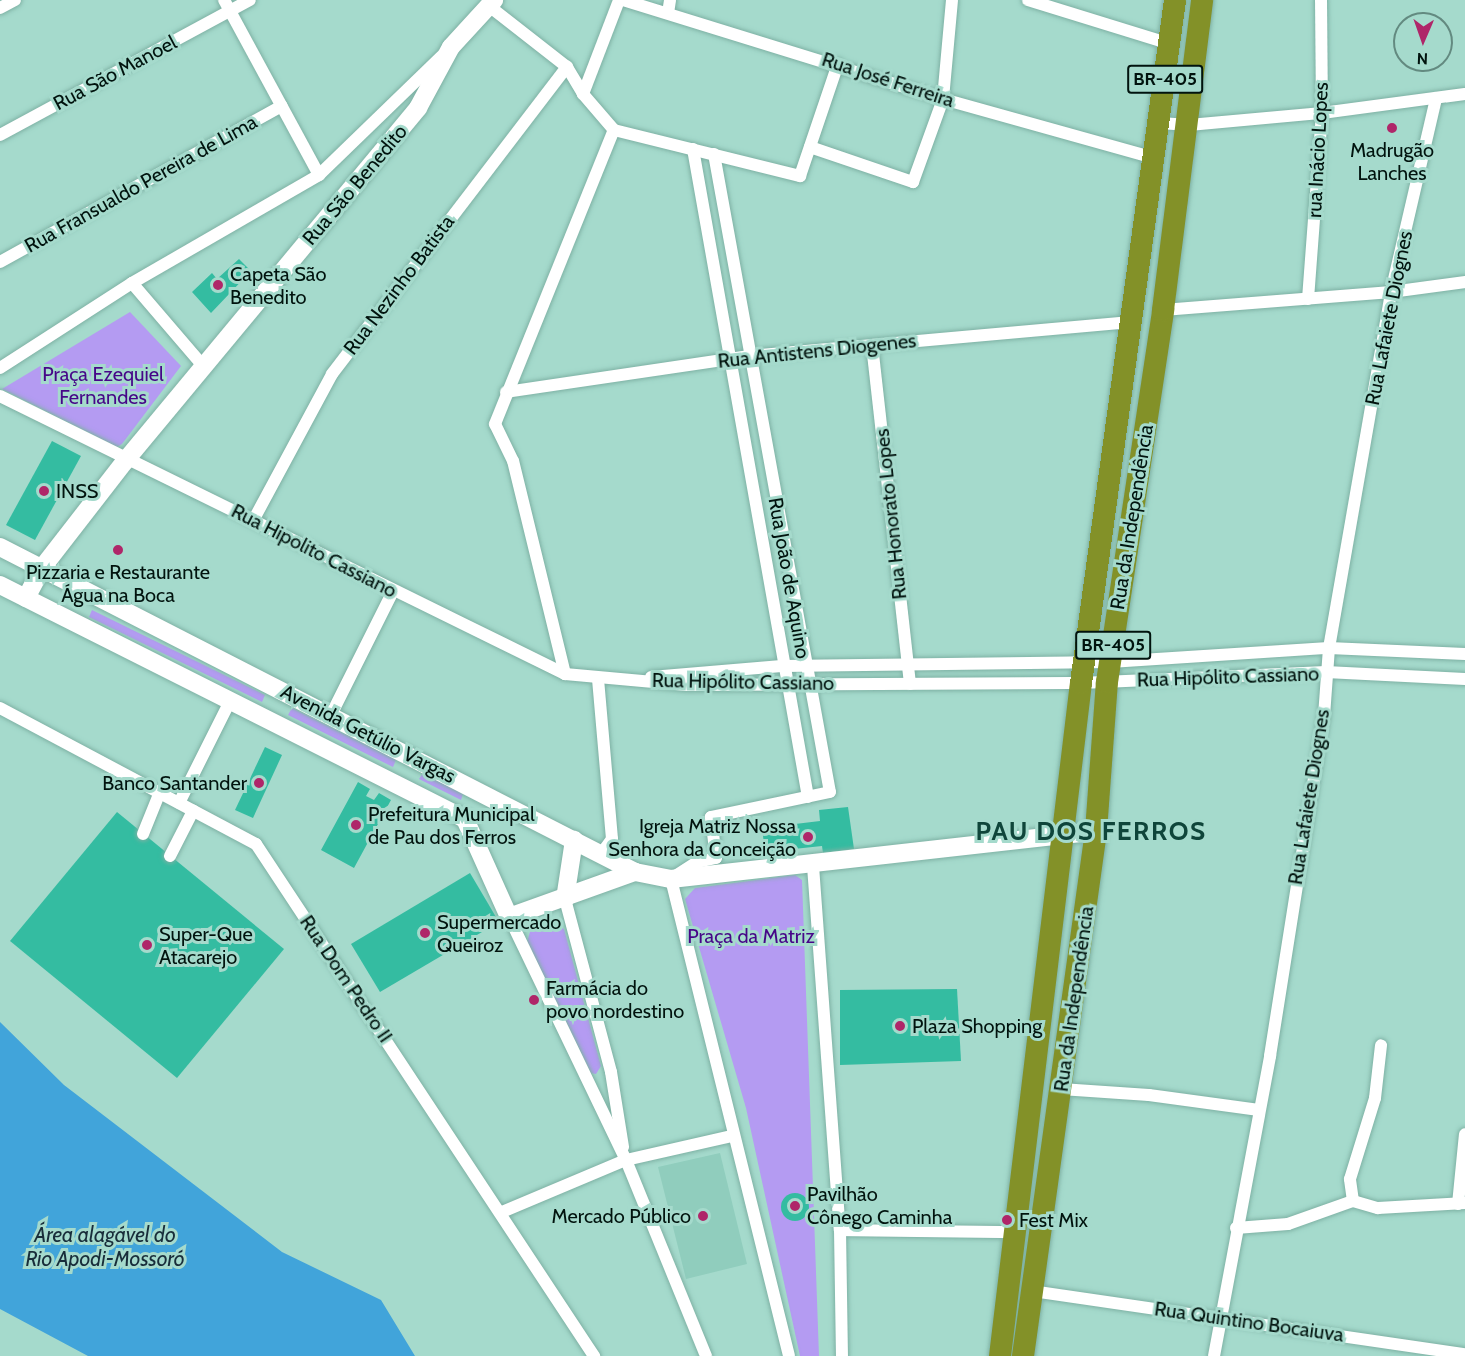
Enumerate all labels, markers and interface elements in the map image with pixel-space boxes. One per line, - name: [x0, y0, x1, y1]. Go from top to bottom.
- north arrow: [1393, 12, 1453, 72]
- street label: Rua São Manoel: [49, 30, 181, 116]
- street label: Rua José Ferreira: [819, 47, 957, 113]
- text: N: [1416, 49, 1428, 68]
- road number: BR-405: [1126, 64, 1204, 94]
- street label: rua Inácio Lopes: [1302, 82, 1334, 218]
- street label: Rua Fransualdo Pereira de Lima: [21, 110, 261, 258]
- street label: Rua São Benedito: [298, 120, 412, 250]
- marker: Madrugão Lanches: [1385, 121, 1399, 135]
- place label: Madrugão Lanches: [1350, 138, 1434, 185]
- street label: Rua Nezinho Batista: [339, 210, 459, 360]
- street label: Rua Lafaiete Diognes: [1360, 229, 1418, 407]
- place label: Capeta São Benedito: [230, 262, 326, 309]
- marker: Capeta São Benedito: [211, 278, 225, 292]
- street label: Rua Antistens Diogenes: [717, 329, 917, 373]
- park label: Praça Ezequiel Fernandes: [42, 362, 164, 409]
- street label: Rua da Independência: [1106, 423, 1158, 611]
- street label: Rua Honorato Lopes: [870, 427, 912, 601]
- place label: INSS: [56, 479, 99, 503]
- marker: INSS: [37, 484, 51, 498]
- street label: Rua João de Aquino: [763, 496, 815, 660]
- street label: Rua Hipolito Cassiano: [227, 499, 401, 603]
- marker: Pizzaria e Restaurante Água na Boca: [111, 543, 125, 557]
- place label: Pizzaria e Restaurante Água na Boca: [26, 560, 210, 607]
- road number: BR-405: [1074, 630, 1152, 660]
- street label: Rua Hipólito Cassiano: [1136, 662, 1320, 692]
- street label: Rua Hipólito Cassiano: [652, 668, 834, 696]
- street label: Avenida Getúlio Vargas: [277, 680, 459, 788]
- street label: Rua Lafaiete Diognes: [1283, 708, 1335, 886]
- place label: Banco Santander: [102, 771, 247, 795]
- marker: Banco Santander: [252, 776, 266, 790]
- place label: Prefeitura Municipal de Pau dos Ferros: [368, 802, 535, 849]
- place label: Igreja Matriz Nossa Senhora da Conceição: [608, 814, 796, 861]
- district label: PAU DOS FERROS: [975, 816, 1207, 848]
- marker: Prefeitura Municipal de Pau dos Ferros: [349, 818, 363, 832]
- marker: Igreja Matriz Nossa Senhora da Conceição: [801, 830, 815, 844]
- street label: Rua da Independência: [1049, 905, 1099, 1093]
- place label: Supermercado Queiroz: [437, 910, 561, 957]
- street label: Rua Dom Pedro II: [295, 911, 397, 1047]
- place label: Super-Que Atacarejo: [159, 922, 253, 969]
- park label: Praça da Matriz: [687, 924, 815, 948]
- marker: Supermercado Queiroz: [418, 926, 432, 940]
- marker: Super-Que Atacarejo: [140, 938, 154, 952]
- place label: Farmácia do povo nordestino: [546, 976, 684, 1023]
- marker: Farmácia do povo nordestino: [527, 993, 541, 1007]
- place label: Plaza Shopping: [912, 1014, 1042, 1038]
- marker: Plaza Shopping: [893, 1019, 907, 1033]
- place label: Pavilhão Cônego Caminha: [807, 1182, 952, 1229]
- marker: Pavilhão Cônego Caminha: [788, 1199, 802, 1213]
- place label: Mercado Público: [552, 1204, 691, 1228]
- place label: Fest Mix: [1019, 1208, 1088, 1232]
- marker: Mercado Público: [696, 1209, 710, 1223]
- marker: Fest Mix: [1000, 1213, 1014, 1227]
- water label: Área alagável do Rio Apodi-Mossoró: [25, 1222, 185, 1272]
- street label: Rua Quintino Bocaiuva: [1153, 1297, 1345, 1347]

